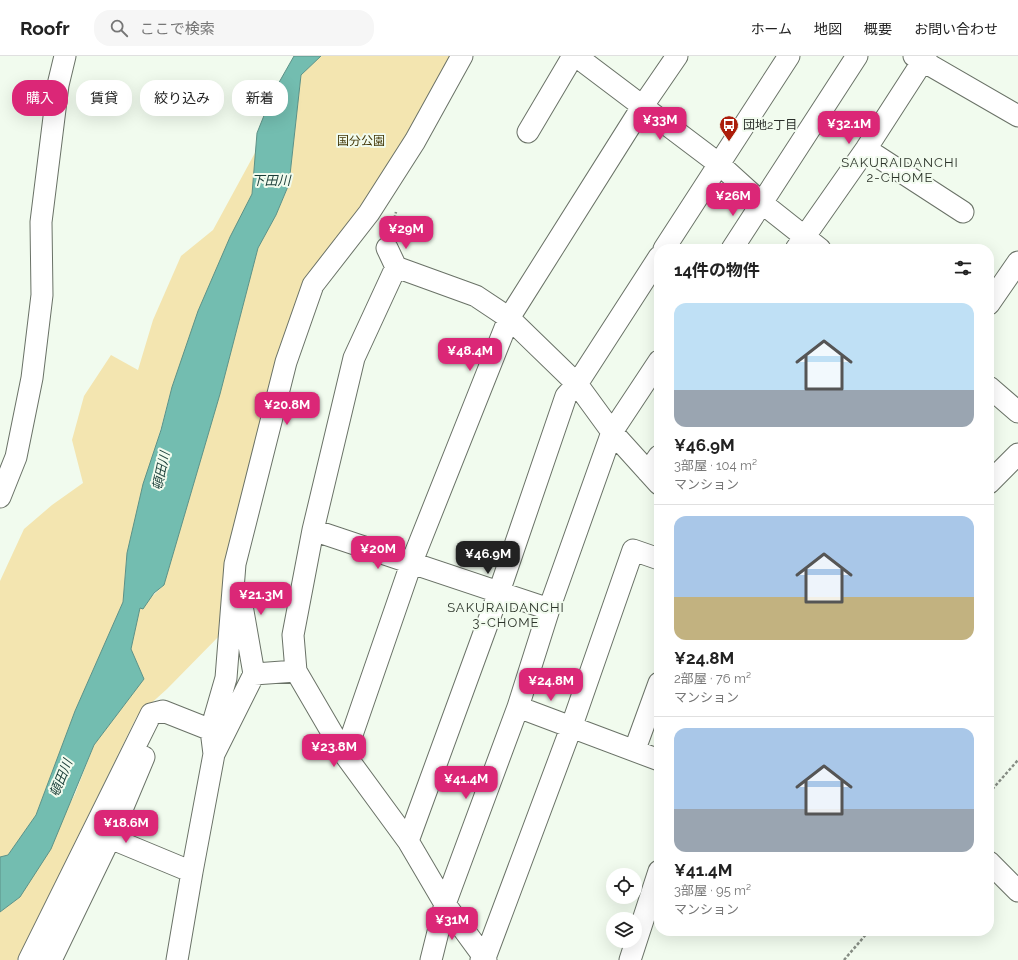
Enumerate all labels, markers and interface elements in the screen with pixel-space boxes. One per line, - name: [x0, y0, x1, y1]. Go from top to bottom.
- search box: [94, 10, 374, 46]
- text: Roofr: [20, 17, 70, 39]
- icon: search: [108, 17, 130, 39]
- text: ここで検索: [140, 20, 215, 38]
- text: ホーム: [750, 21, 792, 37]
- text: 地図: [814, 21, 842, 37]
- text: 概要: [864, 21, 892, 37]
- text: お問い合わせ: [914, 21, 998, 37]
- chip: 購入: [12, 80, 68, 116]
- chip: 賃貸: [76, 80, 132, 116]
- chip: 絞り込み: [140, 80, 224, 116]
- chip: 新着: [232, 80, 288, 116]
- pin: ¥33M: [636, 107, 684, 141]
- pin: ¥32.1M: [816, 111, 882, 145]
- text: ¥33M: [642, 112, 678, 127]
- bus stop icon: 団地2丁目: [718, 114, 740, 142]
- text: ¥32.1M: [827, 116, 871, 131]
- place label: 団地2丁目: [743, 118, 797, 132]
- park label: 国分公園: [337, 134, 385, 148]
- district label: SAKURAIDANCHI 2-CHOME: [841, 155, 959, 185]
- water label: 下田川: [251, 173, 292, 188]
- pin: ¥26M: [709, 183, 757, 217]
- text: ¥26M: [715, 188, 751, 203]
- pin: ¥29M: [382, 216, 430, 250]
- text: ¥29M: [388, 221, 424, 236]
- icon: filters: [952, 257, 974, 279]
- text: 14件の物件: [674, 260, 760, 280]
- icon: home: [788, 329, 860, 401]
- pin: ¥48.4M: [437, 338, 503, 372]
- text: ¥48.4M: [447, 343, 493, 358]
- pin: ¥20.8M: [254, 392, 320, 426]
- text: ¥20.8M: [264, 397, 310, 412]
- text: ¥46.9M: [674, 435, 735, 455]
- water label: 頓田川: [150, 448, 173, 492]
- text: 3部屋 · 104 m²: [674, 458, 757, 473]
- text: マンション: [674, 477, 739, 492]
- pin: ¥20M: [354, 536, 402, 570]
- text: ¥20M: [360, 541, 396, 556]
- pin: ¥46.9M: [455, 541, 521, 575]
- icon: home: [788, 542, 860, 614]
- text: ¥46.9M: [465, 546, 511, 561]
- pin: ¥21.3M: [228, 582, 294, 616]
- text: ¥21.3M: [239, 587, 283, 602]
- district label: SAKURAIDANCHI 3-CHOME: [447, 600, 565, 630]
- text: ¥24.8M: [674, 648, 734, 668]
- pin: ¥24.8M: [518, 668, 584, 702]
- text: 2部屋 · 76 m²: [674, 671, 751, 686]
- text: ¥24.8M: [528, 673, 574, 688]
- text: マンション: [674, 690, 739, 705]
- pin: ¥23.8M: [301, 734, 367, 768]
- text: ¥23.8M: [311, 739, 357, 754]
- icon: home: [788, 754, 860, 826]
- water label: 頓田川: [47, 755, 76, 799]
- pin: ¥41.4M: [433, 766, 499, 800]
- text: ¥41.4M: [444, 771, 488, 786]
- pin: ¥18.6M: [93, 810, 159, 844]
- text: ¥18.6M: [103, 815, 149, 830]
- text: ¥41.4M: [674, 860, 732, 880]
- map controls: [606, 868, 642, 948]
- button: locate: [606, 868, 642, 904]
- text: 3部屋 · 95 m²: [674, 883, 751, 898]
- text: マンション: [674, 902, 739, 917]
- pin: ¥31M: [428, 907, 476, 941]
- text: ¥31M: [435, 912, 469, 927]
- button: layers: [606, 912, 642, 948]

